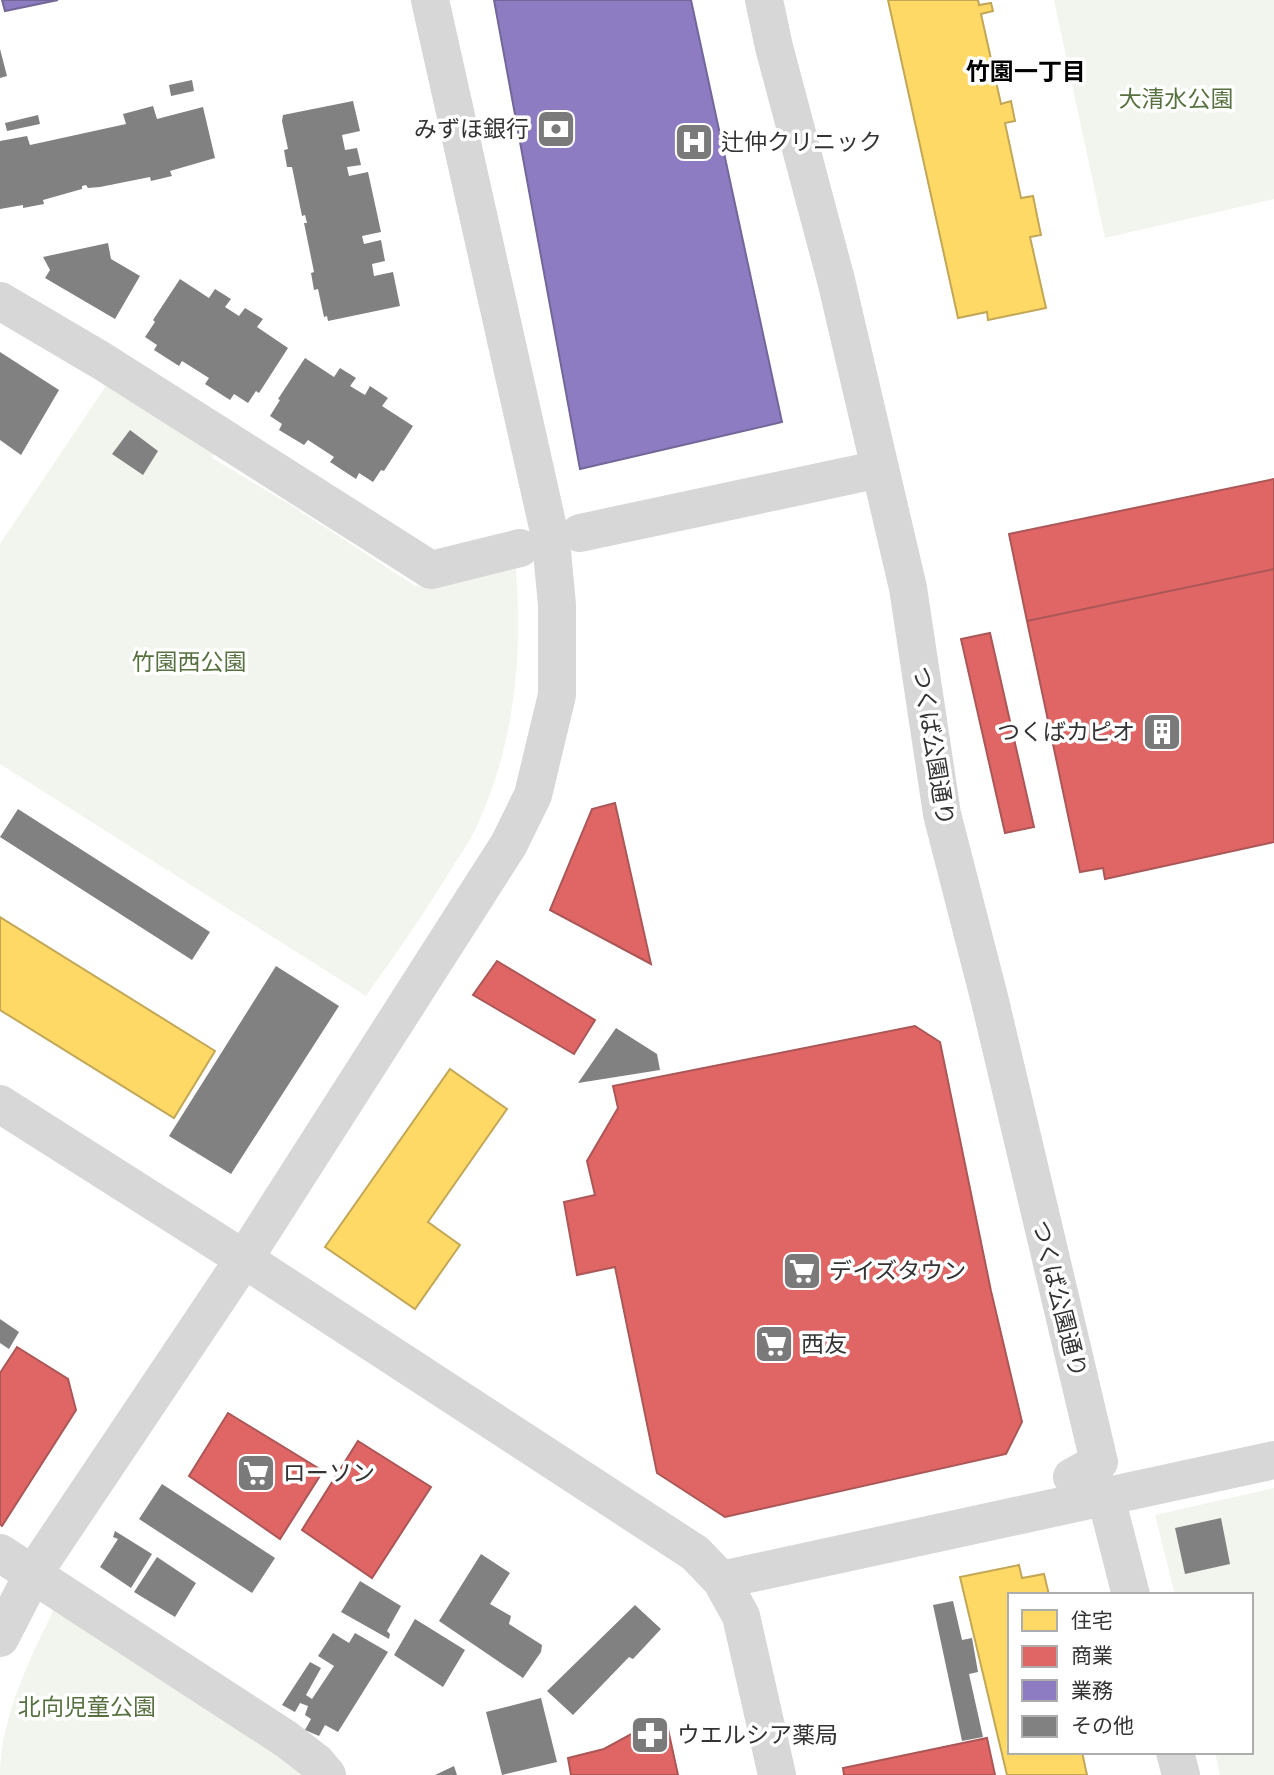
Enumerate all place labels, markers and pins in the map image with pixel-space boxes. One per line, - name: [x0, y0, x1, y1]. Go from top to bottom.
- bank icon: みずほ銀行: [535, 108, 577, 150]
- place label: みずほ銀行: [414, 116, 529, 143]
- hospital icon: 辻仲クリニック: [673, 121, 715, 163]
- place label: 辻仲クリニック: [721, 129, 882, 156]
- building icon: つくばカピオ: [1141, 711, 1183, 753]
- place label: つくばカピオ: [997, 719, 1135, 746]
- supermarket icon: デイズタウン: [781, 1250, 823, 1292]
- place label: デイズタウン: [829, 1258, 966, 1285]
- supermarket icon: 西友: [753, 1323, 795, 1365]
- place label: 西友: [801, 1331, 847, 1358]
- supermarket icon: ローソン: [235, 1452, 277, 1494]
- place label: ローソン: [283, 1460, 375, 1487]
- pharmacy icon: ウエルシア薬局: [629, 1714, 671, 1756]
- place label: ウエルシア薬局: [677, 1722, 838, 1749]

